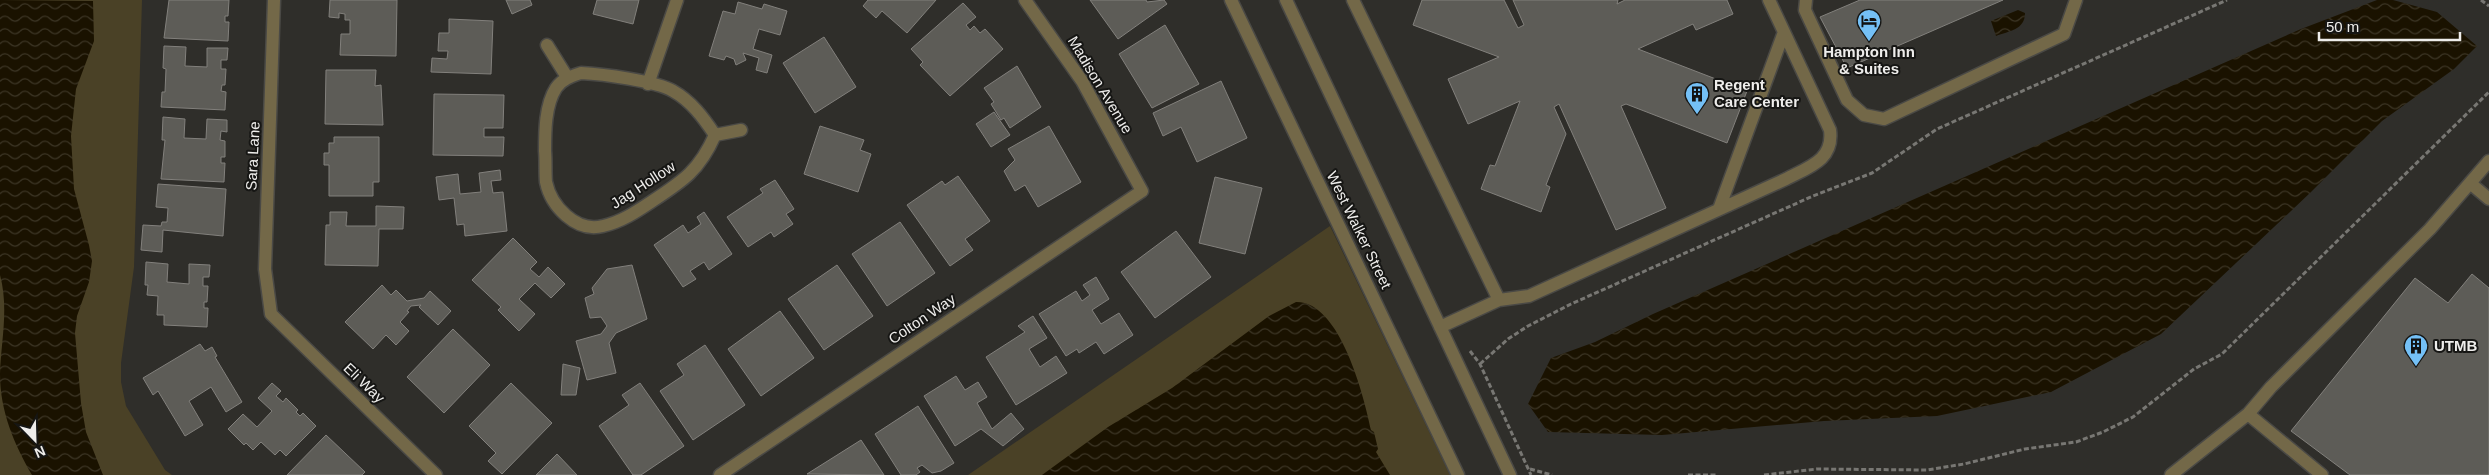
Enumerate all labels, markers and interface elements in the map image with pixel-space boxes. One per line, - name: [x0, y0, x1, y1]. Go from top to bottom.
- hotel icon: Hampton Inn & Suites: [1856, 8, 1882, 42]
- scale bar: [2319, 10, 2460, 42]
- text: 50 m: [2326, 18, 2359, 35]
- street label: Madison Avenue: [1065, 33, 1136, 137]
- place label: Hampton Inn & Suites: [1823, 43, 1915, 77]
- place label: Regent Care Center: [1714, 76, 1799, 110]
- building icon: Regent Care Center: [1684, 81, 1710, 115]
- street label: Sara Lane: [242, 121, 263, 191]
- street label: Jag Hollow: [607, 157, 678, 212]
- street label: West Walker Street: [1324, 168, 1396, 292]
- street label: Colton Way: [885, 290, 959, 347]
- building icon: UTMB: [2403, 333, 2429, 367]
- place label: UTMB: [2434, 337, 2477, 354]
- street label: Eli Way: [340, 359, 389, 407]
- north arrow: [10, 415, 60, 465]
- text: N: [32, 443, 48, 461]

